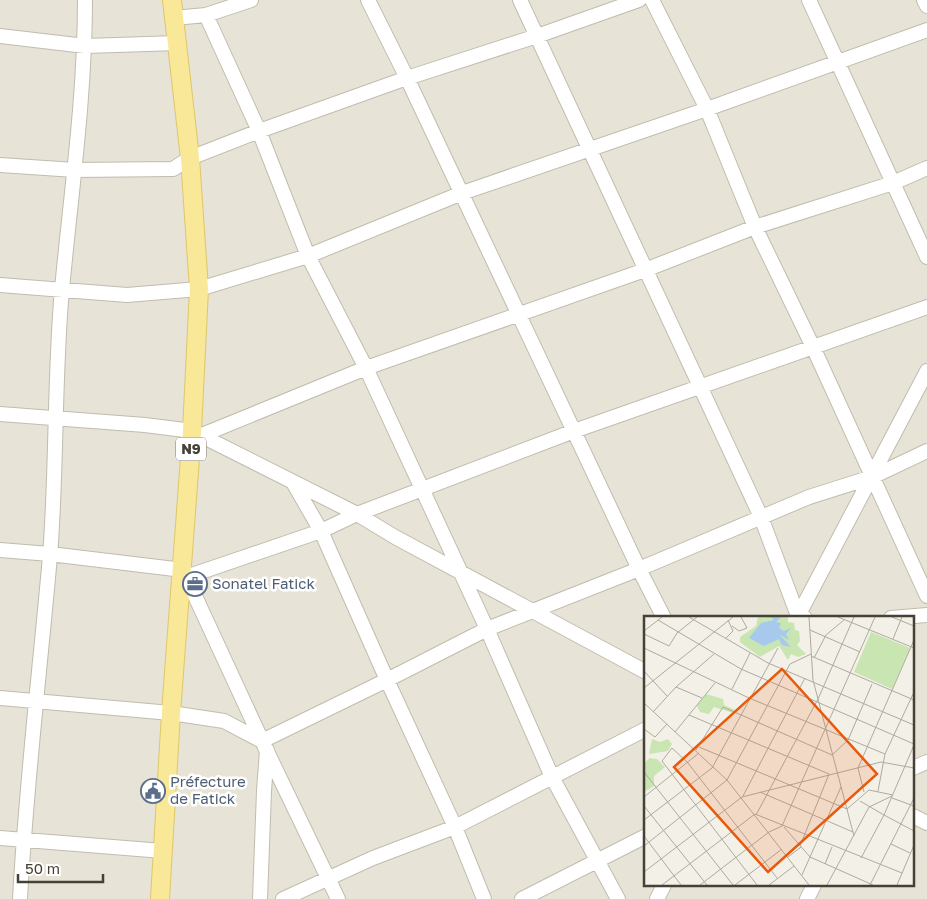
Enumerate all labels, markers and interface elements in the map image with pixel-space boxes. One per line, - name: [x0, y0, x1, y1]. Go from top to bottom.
- road number: N9: [176, 438, 206, 460]
- office icon: Sonatel Fatick: [182, 571, 208, 597]
- place label: Sonatel Fatick: [212, 574, 316, 592]
- inset map: [644, 616, 914, 886]
- place label: Préfecture de Fatick: [170, 772, 246, 807]
- public building icon: Préfecture de Fatick: [140, 778, 166, 804]
- scale bar: [18, 852, 102, 884]
- text: 50 m: [25, 859, 60, 877]

